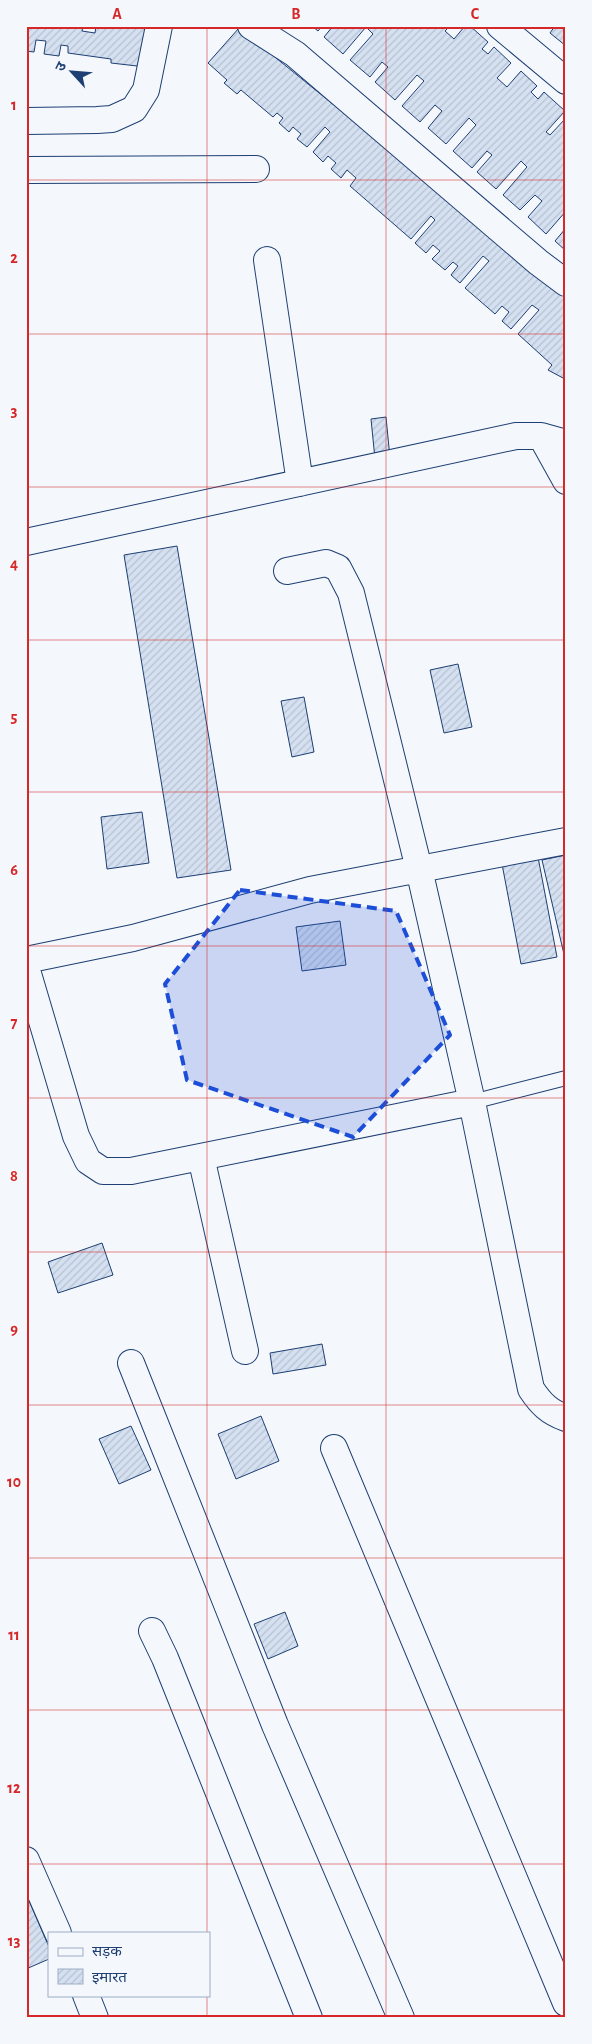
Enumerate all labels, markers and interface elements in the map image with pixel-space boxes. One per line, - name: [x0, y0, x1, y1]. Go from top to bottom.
- text: A: [112, 6, 122, 22]
- text: B: [291, 6, 301, 22]
- text: C: [471, 6, 480, 22]
- north arrow: [48, 48, 98, 98]
- text: उ: [53, 59, 70, 73]
- text: 1: [11, 97, 17, 113]
- text: 2: [10, 250, 18, 266]
- text: 3: [11, 403, 18, 419]
- text: 4: [10, 556, 18, 572]
- text: 5: [11, 709, 18, 725]
- text: 6: [10, 862, 18, 878]
- text: 7: [11, 1015, 18, 1031]
- text: 8: [10, 1168, 18, 1184]
- text: 9: [10, 1321, 18, 1337]
- text: 10: [7, 1474, 21, 1490]
- text: 11: [8, 1627, 20, 1643]
- text: 12: [7, 1780, 21, 1796]
- legend: [48, 1932, 210, 1996]
- text: 13: [8, 1933, 20, 1949]
- text: सड़क: [92, 1944, 122, 1959]
- text: इमारत: [92, 1970, 127, 1985]

